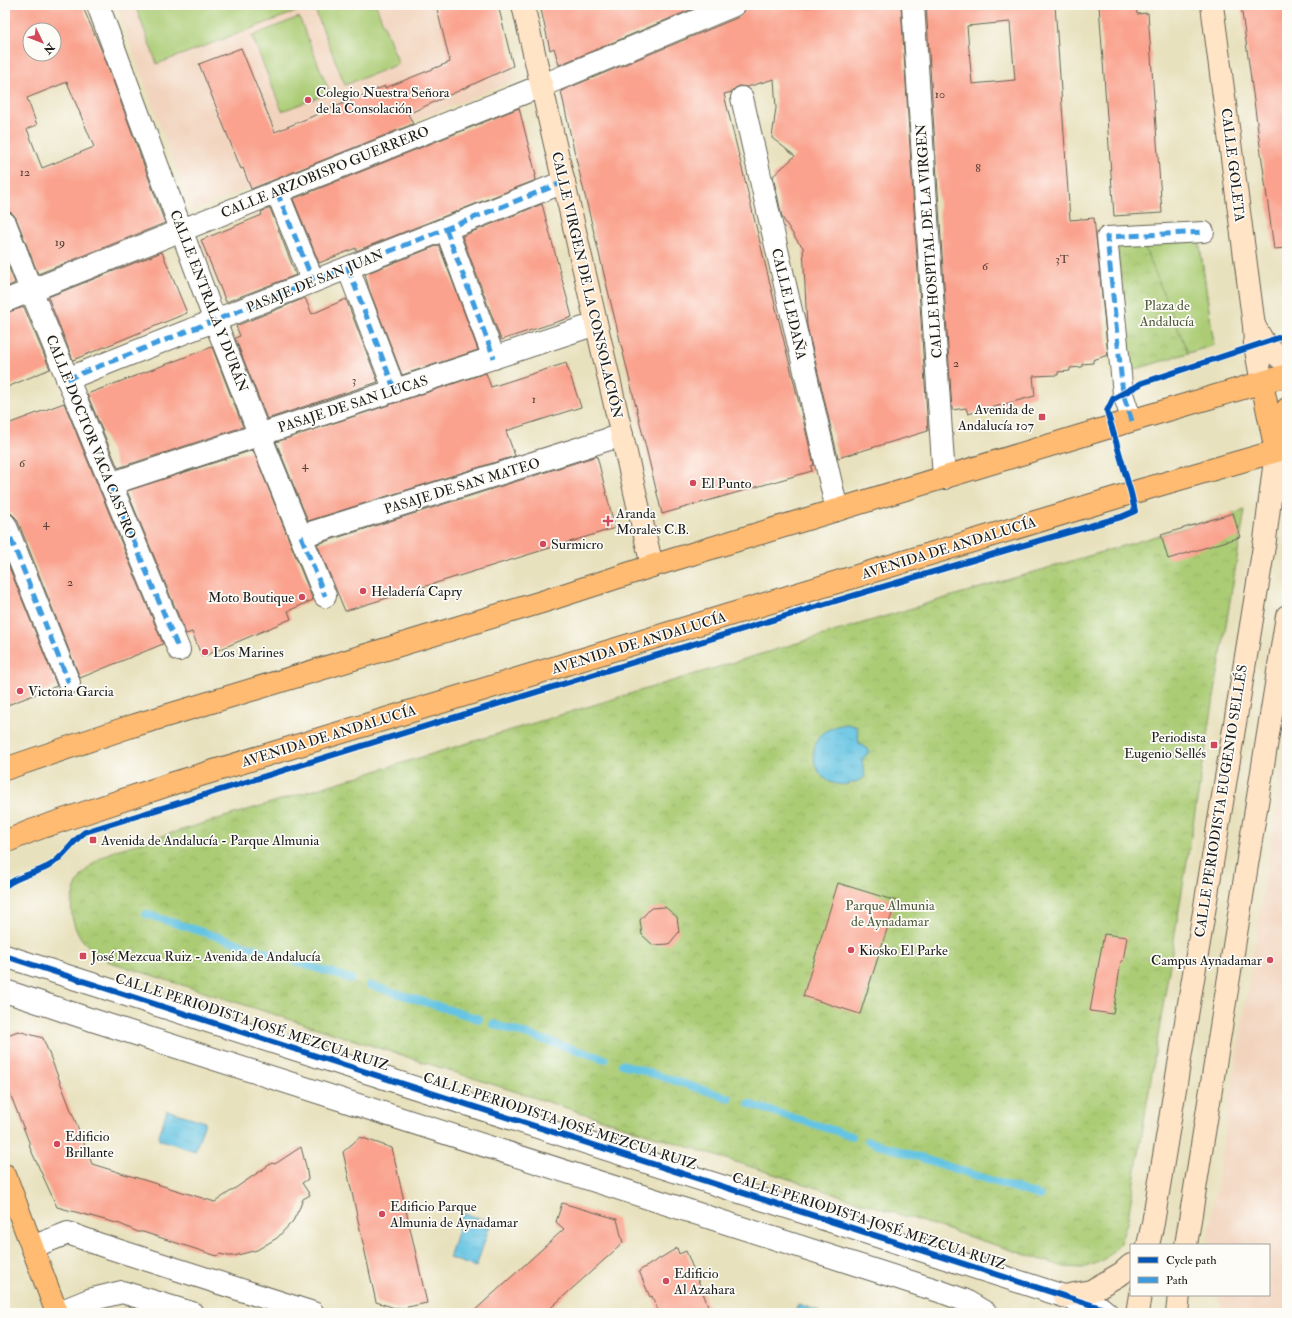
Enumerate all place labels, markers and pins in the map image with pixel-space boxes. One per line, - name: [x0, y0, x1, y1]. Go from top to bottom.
- place label: Colegio Nuestra Señora de la Consolación: [316, 84, 450, 117]
- marker: Colegio Nuestra Señora de la Consolación: [303, 95, 313, 105]
- place label: Avenida de Andalucía 107: [957, 401, 1035, 434]
- marker: Avenida de Andalucía 107: [1037, 412, 1047, 422]
- place label: El Punto: [701, 475, 752, 492]
- marker: El Punto: [688, 478, 698, 488]
- place label: Aranda Morales C.B.: [615, 505, 689, 538]
- marker: Aranda Morales C.B.: [603, 516, 613, 526]
- place label: Surmicro: [551, 536, 604, 553]
- marker: Surmicro: [538, 539, 548, 549]
- place label: Heladería Capry: [371, 583, 463, 601]
- marker: Heladería Capry: [358, 586, 368, 596]
- place label: Moto Boutique: [208, 589, 294, 606]
- marker: Moto Boutique: [297, 592, 307, 602]
- place label: Los Marines: [213, 644, 284, 661]
- marker: Los Marines: [200, 647, 210, 657]
- place label: Victoria Garcia: [28, 683, 114, 700]
- marker: Victoria Garcia: [15, 686, 25, 696]
- place label: Periodista Eugenio Sellés: [1124, 729, 1206, 762]
- marker: Periodista Eugenio Sellés: [1209, 740, 1219, 750]
- place label: Avenida de Andalucía - Parque Almunia: [100, 832, 320, 849]
- marker: Avenida de Andalucía - Parque Almunia: [88, 835, 98, 845]
- place label: Kiosko El Parke: [859, 942, 948, 959]
- marker: Kiosko El Parke: [846, 945, 856, 955]
- place label: José Mezcua Ruiz - Avenida de Andalucía: [90, 948, 321, 965]
- marker: José Mezcua Ruiz - Avenida de Andalucía: [78, 951, 88, 961]
- place label: Campus Aynadamar: [1151, 952, 1263, 970]
- marker: Campus Aynadamar: [1265, 955, 1275, 965]
- place label: Edificio Brillante: [65, 1128, 114, 1161]
- marker: Edificio Brillante: [52, 1139, 62, 1149]
- place label: Edificio Parque Almunia de Aynadamar: [389, 1198, 519, 1232]
- marker: Edificio Parque Almunia de Aynadamar: [377, 1209, 387, 1219]
- place label: Edificio Al Azahara: [673, 1265, 735, 1298]
- marker: Edificio Al Azahara: [661, 1276, 671, 1286]

